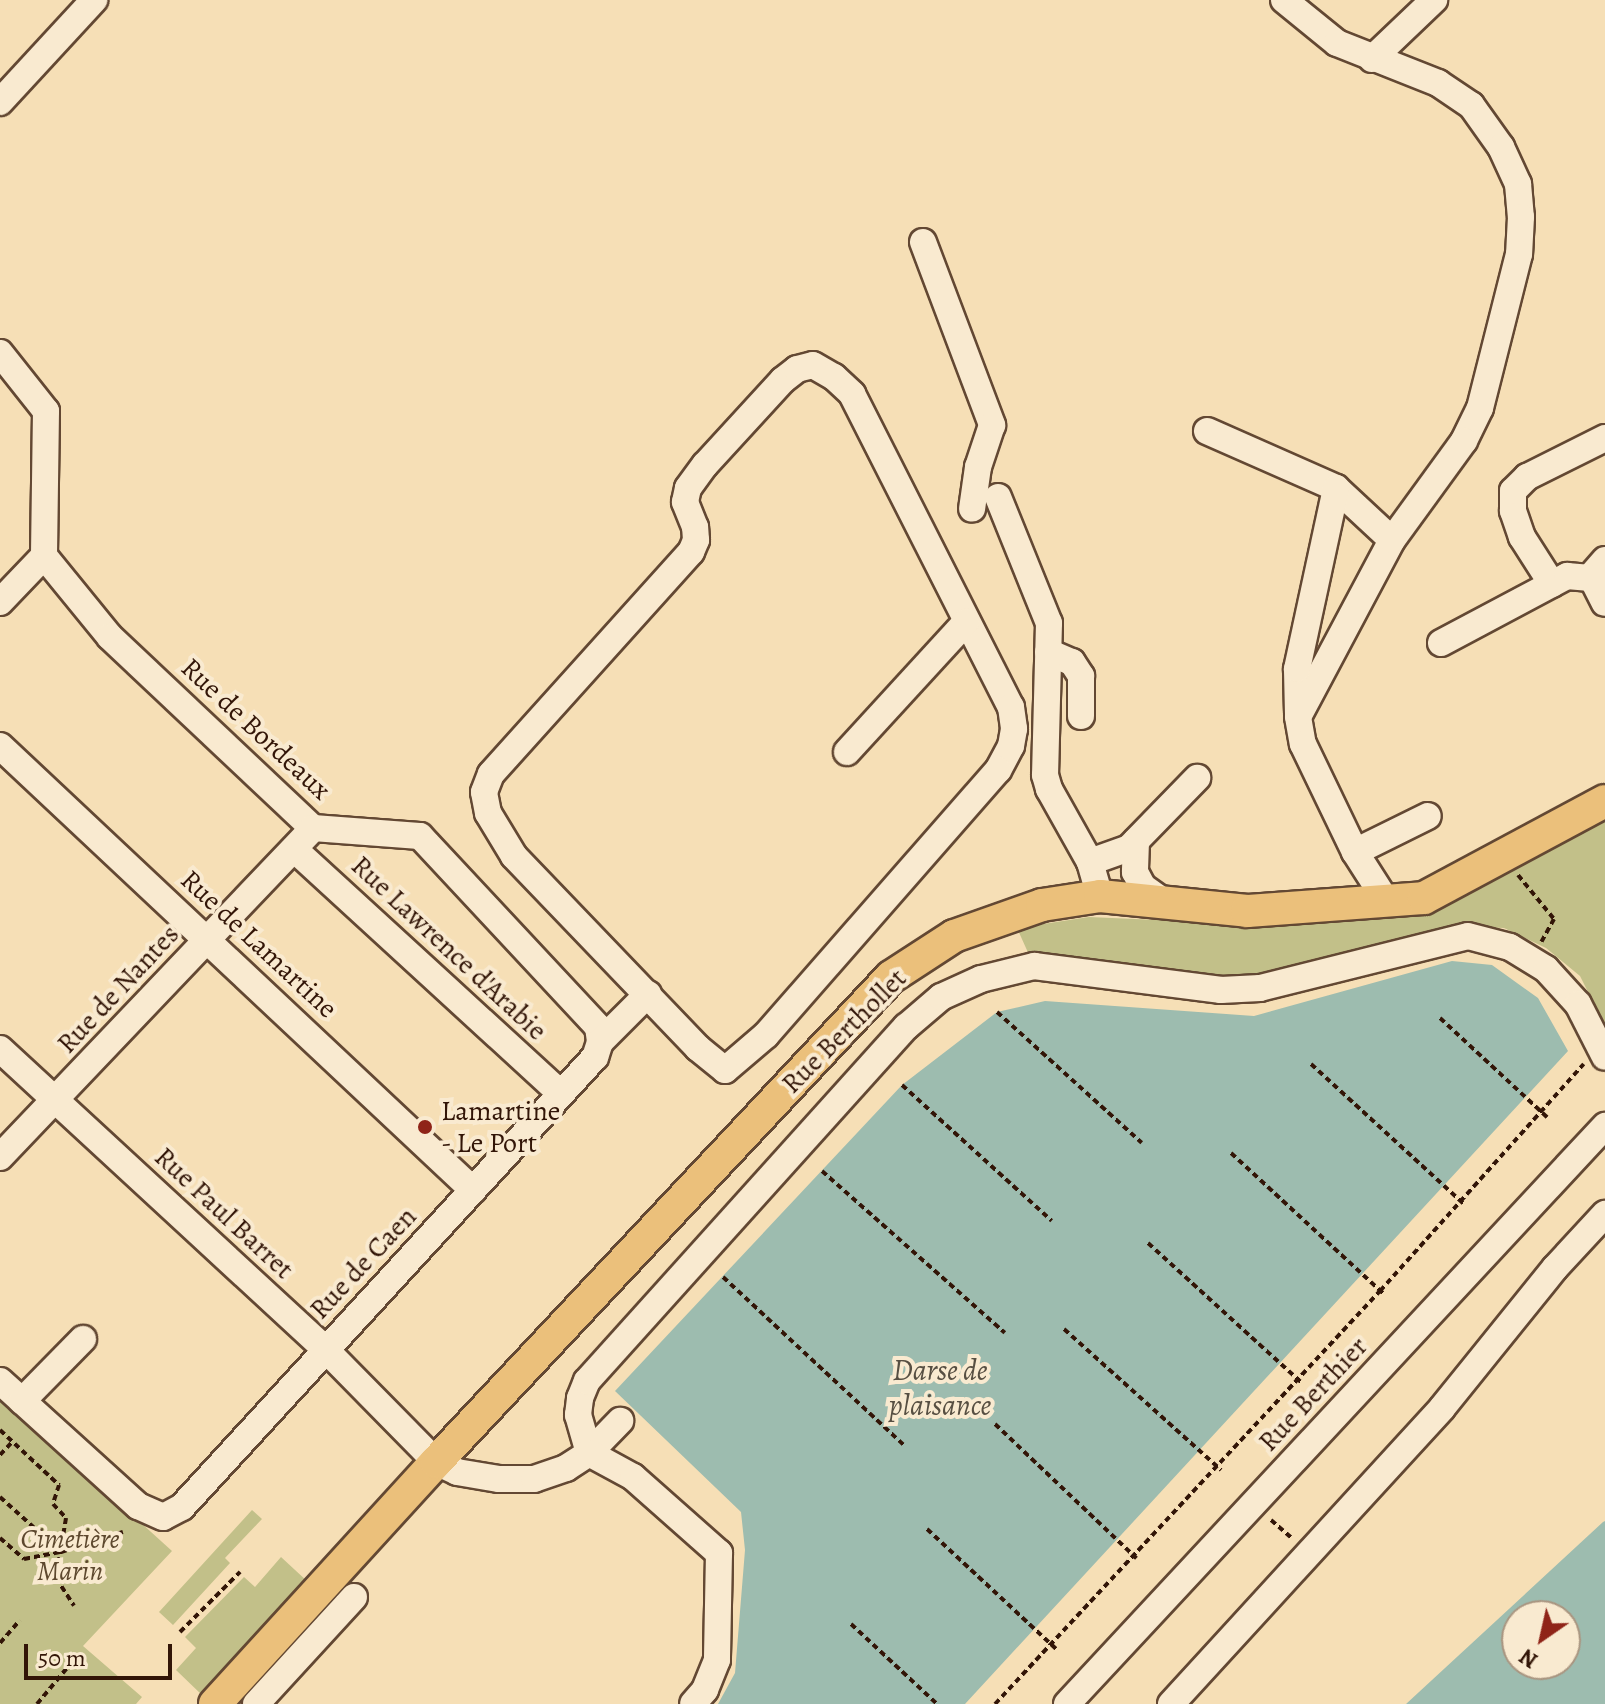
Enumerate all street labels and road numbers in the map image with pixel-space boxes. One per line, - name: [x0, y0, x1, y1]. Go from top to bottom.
- street label: Rue de Bordeaux: [174, 651, 338, 807]
- street label: Rue Lawrence d'Arabie: [344, 849, 554, 1047]
- street label: Rue de Lamartine: [174, 863, 344, 1025]
- street label: Rue de Nantes: [50, 918, 186, 1060]
- street label: Rue Berthollet: [775, 962, 913, 1100]
- street label: Rue Paul Barret: [148, 1140, 300, 1286]
- street label: Rue de Caen: [303, 1200, 423, 1326]
- street label: Rue Berthier: [1251, 1330, 1375, 1458]

